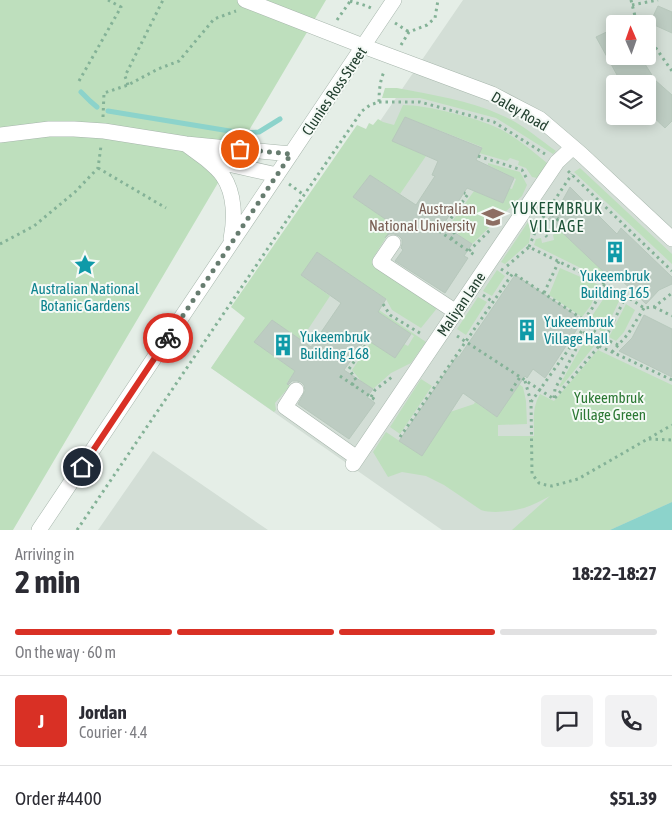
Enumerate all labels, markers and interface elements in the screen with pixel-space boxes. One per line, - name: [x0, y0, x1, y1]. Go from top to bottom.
- north arrow: [606, 15, 656, 65]
- map controls: [606, 15, 656, 125]
- street label: Clunies Ross Street: [298, 44, 370, 138]
- button: layers: [606, 75, 656, 125]
- street label: Daley Road: [489, 88, 551, 134]
- pin: [219, 128, 261, 170]
- icon: bag: [226, 135, 254, 163]
- district label: YUKEEMBRUK VILLAGE: [511, 199, 603, 235]
- place label: Australian National University: [369, 200, 476, 234]
- school or university icon: Australian National University: [480, 204, 506, 230]
- building icon: Yukeembruk Building 165: [602, 239, 628, 265]
- place icon: Australian National Botanic Gardens: [72, 252, 98, 278]
- place label: Yukeembruk Building 165: [580, 267, 650, 301]
- street label: Maliyan Lane: [433, 269, 489, 339]
- place label: Australian National Botanic Gardens: [31, 280, 139, 314]
- courier: [143, 313, 193, 363]
- place label: Yukeembruk Village Hall: [544, 313, 614, 347]
- building icon: Yukeembruk Village Hall: [514, 317, 540, 343]
- icon: bike: [154, 324, 182, 352]
- place label: Yukeembruk Building 168: [300, 328, 370, 362]
- building icon: Yukeembruk Building 168: [270, 332, 296, 358]
- park label: Yukeembruk Village Green: [572, 389, 646, 423]
- pin: [61, 446, 103, 488]
- icon: home: [68, 453, 96, 481]
- text: Arriving in: [15, 545, 75, 563]
- text: 18:22–18:27: [572, 562, 657, 584]
- text: 2 min: [15, 563, 80, 600]
- text: On the way · 60 m: [15, 643, 116, 661]
- button: chat: [541, 695, 593, 747]
- button: phone: [605, 695, 657, 747]
- text: Jordan: [79, 701, 127, 723]
- text: J: [38, 710, 44, 732]
- text: Courier · 4.4: [79, 723, 148, 741]
- text: Order #4400: [15, 787, 102, 809]
- text: $51.39: [610, 787, 657, 809]

